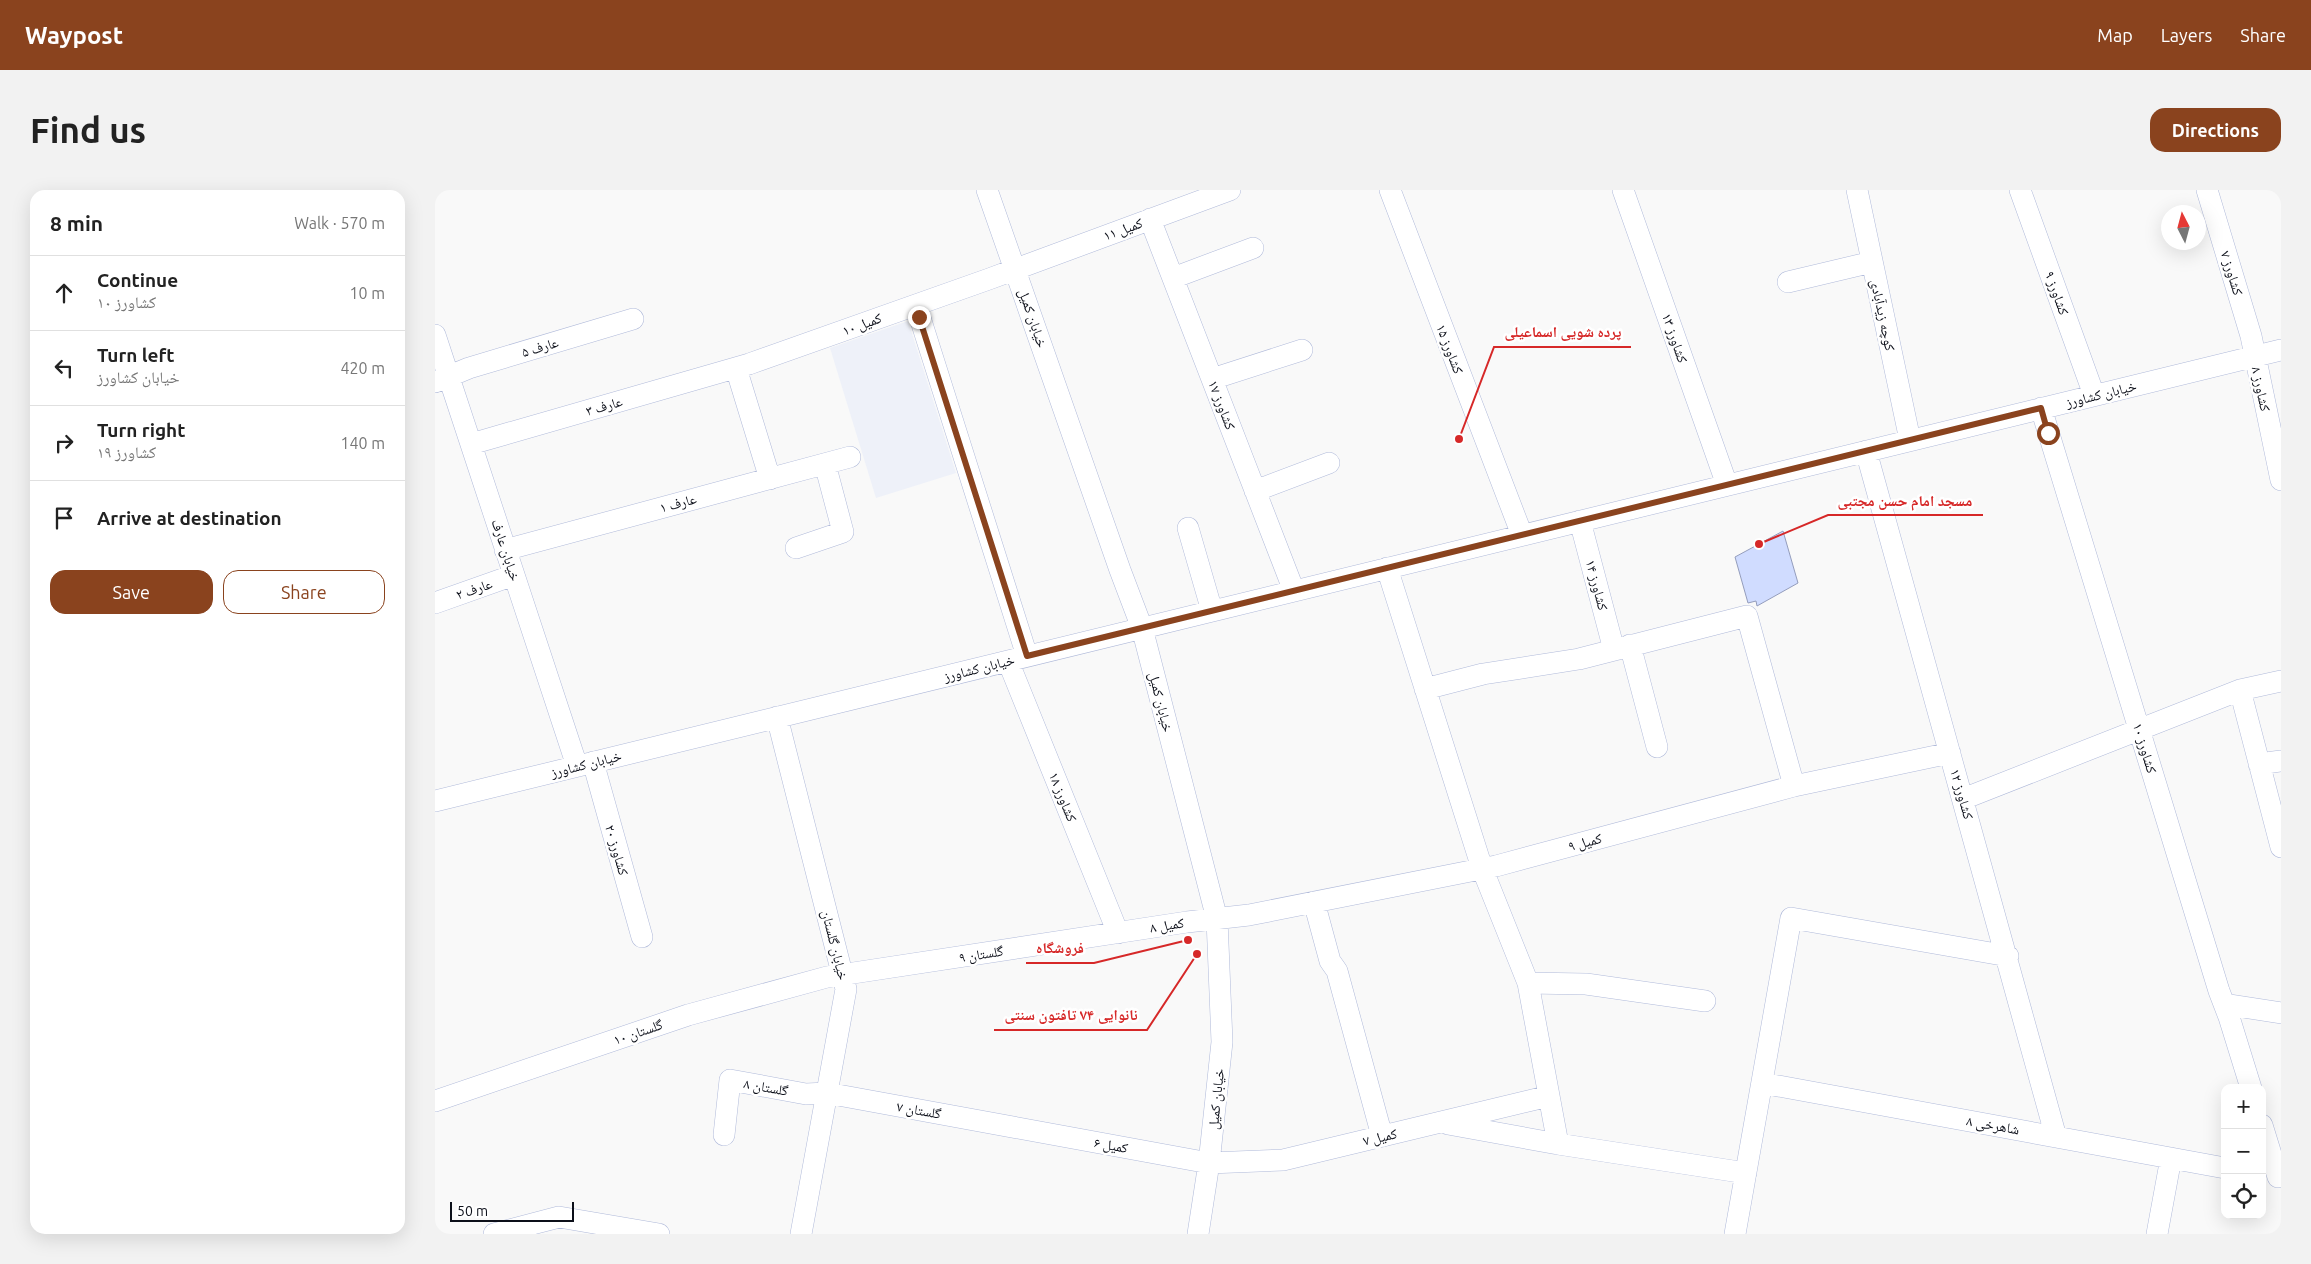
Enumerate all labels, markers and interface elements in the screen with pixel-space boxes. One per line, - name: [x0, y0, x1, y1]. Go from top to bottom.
- text: Waypost: [25, 22, 123, 49]
- text: Map: [2097, 25, 2133, 45]
- text: Layers: [2161, 25, 2212, 45]
- text: Share: [2240, 25, 2286, 45]
- button: Directions: [2150, 108, 2281, 152]
- text: Find us: [30, 110, 146, 150]
- north arrow: [2161, 205, 2206, 250]
- text: 8 min: [50, 211, 103, 235]
- text: Walk · 570 m: [294, 214, 385, 232]
- street label: کمیل ۱۱: [1101, 214, 1145, 244]
- street label: کشاورز ۷: [2217, 249, 2246, 298]
- text: Continue: [97, 269, 178, 291]
- street label: کشاورز ۹: [2041, 269, 2072, 318]
- street label: کوچه زیدآبادی: [1867, 278, 1898, 353]
- icon: ahead: [50, 279, 78, 307]
- text: 10 m: [349, 284, 385, 302]
- street label: خیابان کمیل: [1015, 286, 1051, 350]
- text: کشاورز ۱۰: [97, 293, 156, 311]
- route end: [908, 306, 931, 329]
- street label: کمیل ۱۰: [840, 309, 884, 339]
- street label: کشاورز ۱۳: [1658, 311, 1691, 366]
- callout: پرده شویی اسماعیلی: [1494, 317, 1631, 347]
- street label: کشاورز ۱۵: [1432, 322, 1467, 377]
- text: پرده شویی اسماعیلی: [1505, 323, 1621, 341]
- street label: عارف ۵: [520, 334, 561, 361]
- text: Turn left: [97, 344, 175, 366]
- icon: left: [50, 354, 78, 382]
- text: 420 m: [340, 359, 385, 377]
- street label: کشاورز ۸: [2247, 365, 2274, 413]
- text: خیابان کشاورز: [97, 368, 180, 386]
- street label: خیابان کشاورز: [2063, 377, 2138, 412]
- street label: کشاورز ۱۷: [1204, 378, 1239, 433]
- street label: عارف ۳: [584, 393, 624, 420]
- text: Turn right: [97, 419, 185, 441]
- route start: [2037, 422, 2060, 445]
- icon: right: [50, 429, 78, 457]
- text: 140 m: [340, 434, 385, 452]
- text: کشاورز ۱۹: [97, 443, 156, 461]
- callout: مسجد امام حسن مجتبی: [1828, 485, 1983, 515]
- street label: عارف ۱: [658, 490, 698, 517]
- text: مسجد امام حسن مجتبی: [1838, 492, 1972, 511]
- icon: arrive: [50, 504, 78, 532]
- text: Arrive at destination: [97, 507, 282, 529]
- street label: خیابان عارف: [488, 517, 524, 583]
- street label: کشاورز ۱۴: [1582, 558, 1611, 613]
- button: Save: [50, 570, 213, 614]
- button: Share: [223, 570, 385, 614]
- street label: عارف ۲: [454, 575, 495, 604]
- street label: خیابان کشاورز: [941, 651, 1016, 686]
- street label: خیابان کمیل: [1145, 670, 1176, 734]
- street label: کشاورز ۱۰: [2129, 721, 2160, 776]
- street label: خیابان کشاورز: [548, 747, 623, 782]
- street label: کشاورز ۱۲: [1946, 767, 1977, 822]
- street label: کشاورز ۱۸: [1045, 770, 1080, 825]
- street label: کشاورز ۲۰: [601, 823, 632, 878]
- street label: کمیل ۹: [1566, 830, 1604, 855]
- street label: خیابان گلستان: [818, 908, 851, 982]
- street label: کمیل ۸: [1149, 914, 1186, 937]
- callout: فروشگاه: [1026, 933, 1094, 963]
- text: فروشگاه: [1036, 939, 1084, 956]
- street label: گلستان ۹: [958, 943, 1005, 966]
- callout: نانوایی ۷۴ تافتون سنتی: [994, 1000, 1147, 1030]
- text: نانوایی ۷۴ تافتون سنتی: [1004, 1006, 1138, 1024]
- street label: گلستان ۱۰: [611, 1016, 665, 1049]
- street label: خیابان کمیل: [1205, 1068, 1228, 1130]
- street label: گلستان ۸: [742, 1075, 790, 1100]
- map controls: [2221, 1084, 2266, 1219]
- button: +: [2221, 1084, 2266, 1129]
- street label: گلستان ۷: [895, 1098, 943, 1123]
- street label: شاهرخی ۸: [1965, 1112, 2021, 1139]
- street label: کمیل ۷: [1361, 1125, 1399, 1150]
- button: −: [2221, 1129, 2266, 1174]
- street label: کمیل ۶: [1092, 1134, 1130, 1157]
- button: locate: [2221, 1174, 2266, 1219]
- scale bar: [450, 1199, 574, 1222]
- text: 50 m: [457, 1203, 488, 1219]

